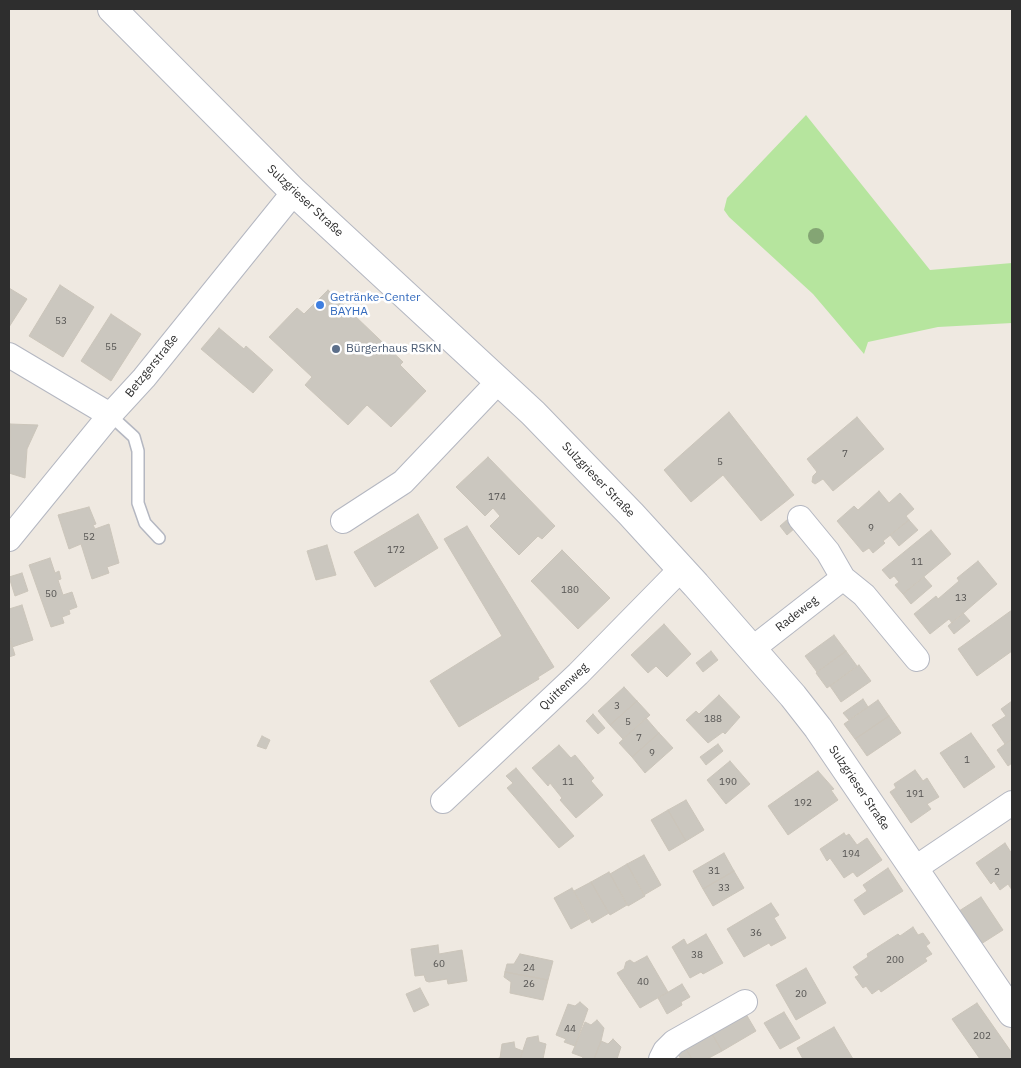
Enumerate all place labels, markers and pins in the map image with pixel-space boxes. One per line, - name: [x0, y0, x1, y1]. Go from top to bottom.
- place label: Getränke-Center BAYHA: [330, 291, 421, 319]
- marker: Getränke-Center BAYHA: [314, 299, 326, 311]
- place label: Bürgerhaus RSKN: [346, 342, 441, 356]
- marker: Bürgerhaus RSKN: [330, 343, 342, 355]

